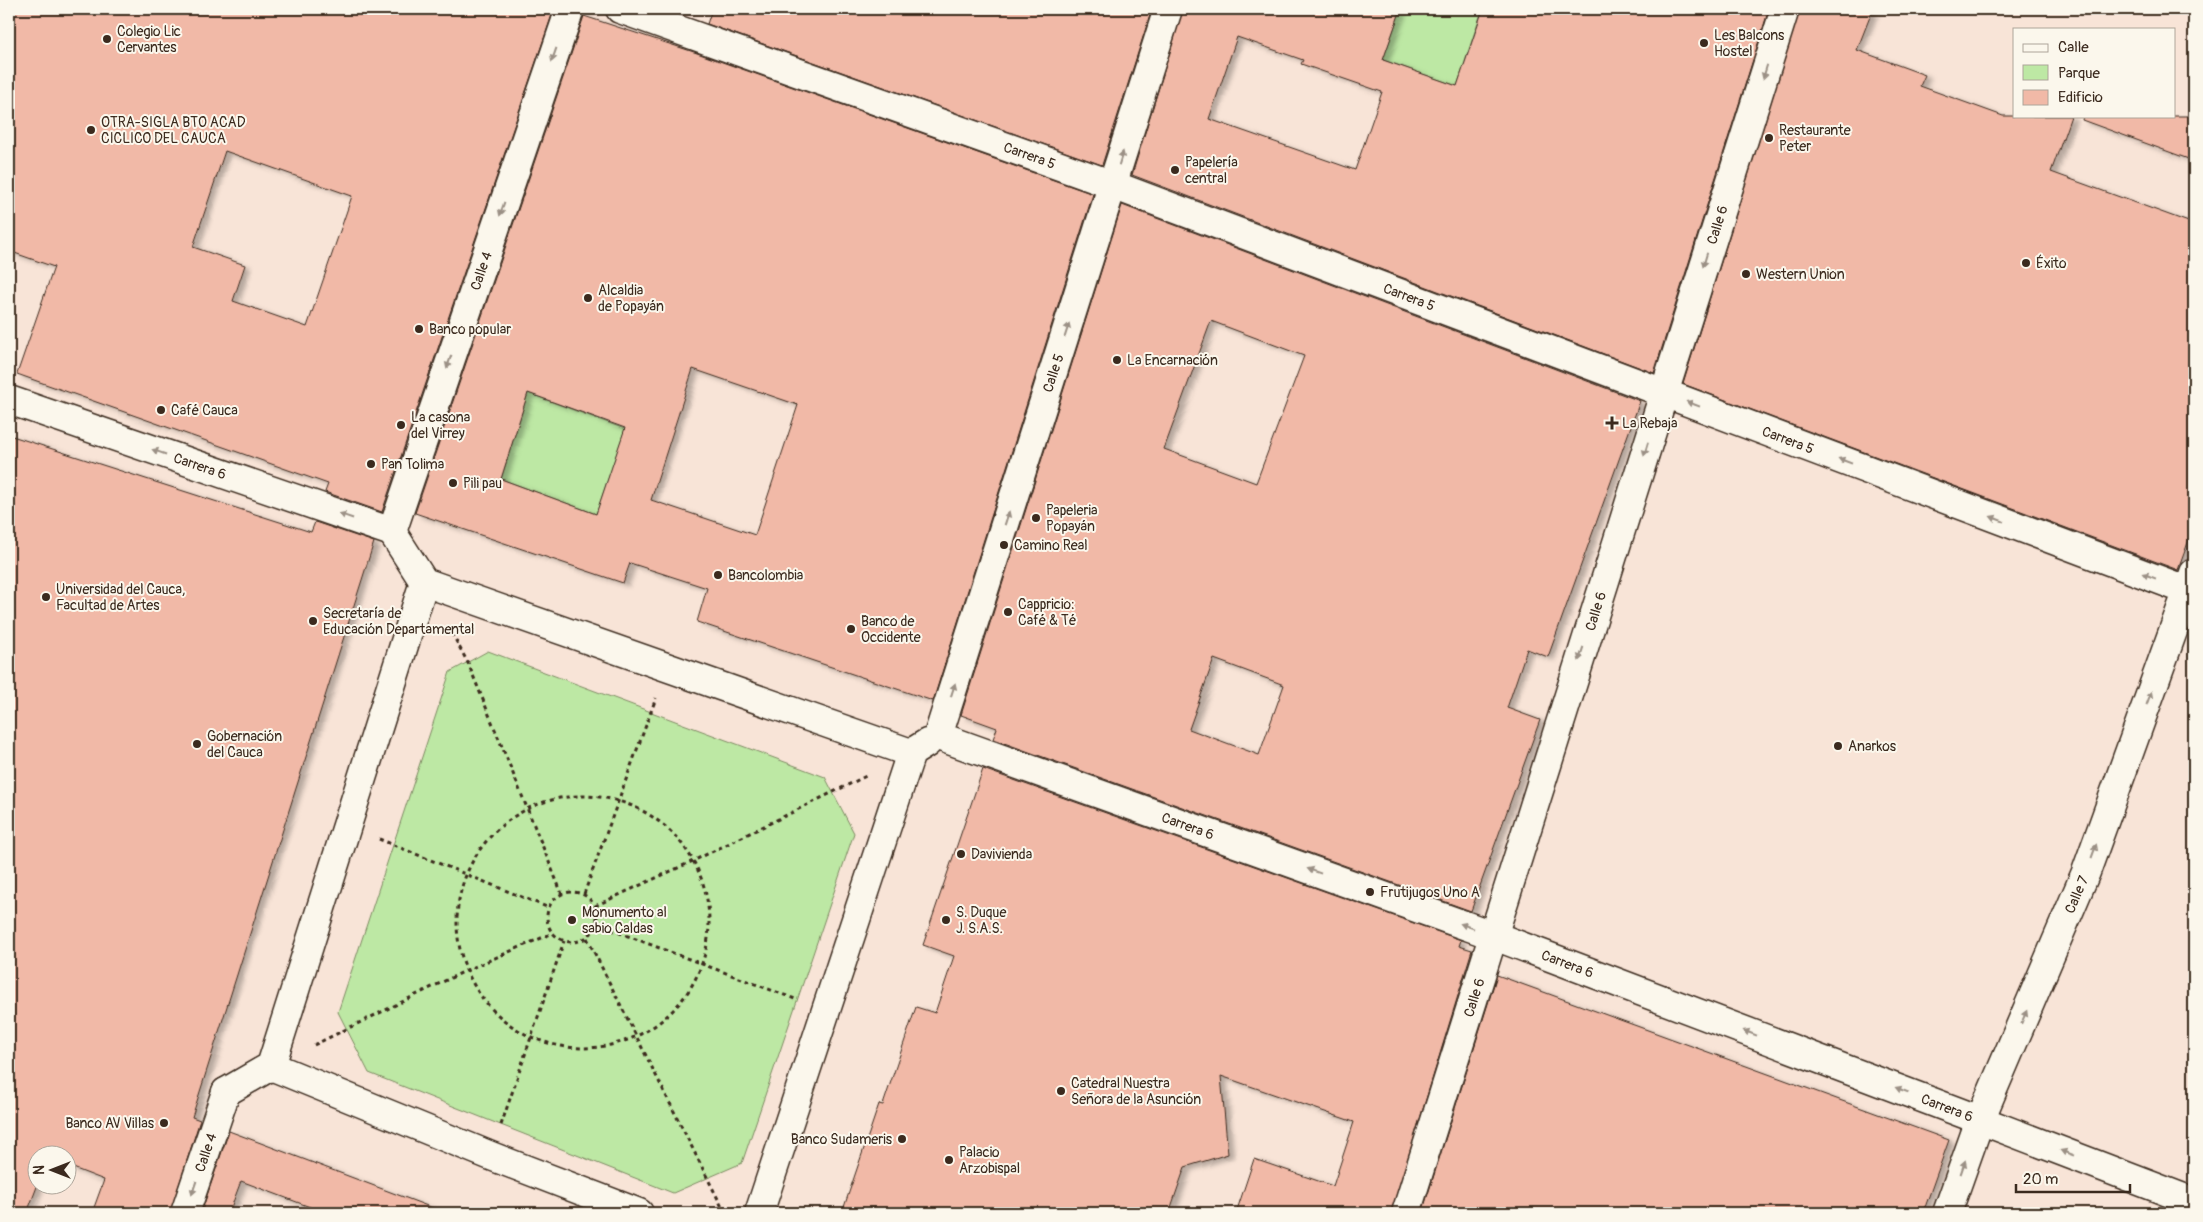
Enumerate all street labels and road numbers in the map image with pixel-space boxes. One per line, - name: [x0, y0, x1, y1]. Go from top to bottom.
- street label: Carrera 5: [1001, 139, 1058, 173]
- street label: Calle 6: [1703, 203, 1732, 247]
- street label: Calle 4: [467, 249, 496, 293]
- street label: Carrera 5: [1381, 280, 1437, 315]
- street label: Calle 5: [1039, 352, 1068, 394]
- street label: Carrera 5: [1760, 423, 1816, 458]
- street label: Carrera 6: [171, 449, 228, 483]
- street label: Calle 6: [1582, 590, 1610, 633]
- street label: Carrera 6: [1159, 809, 1216, 843]
- street label: Calle 7: [2061, 873, 2093, 916]
- street label: Carrera 6: [1539, 947, 1596, 982]
- street label: Calle 6: [1460, 976, 1488, 1019]
- street label: Carrera 6: [1919, 1090, 1976, 1126]
- street label: Calle 4: [192, 1131, 220, 1174]

